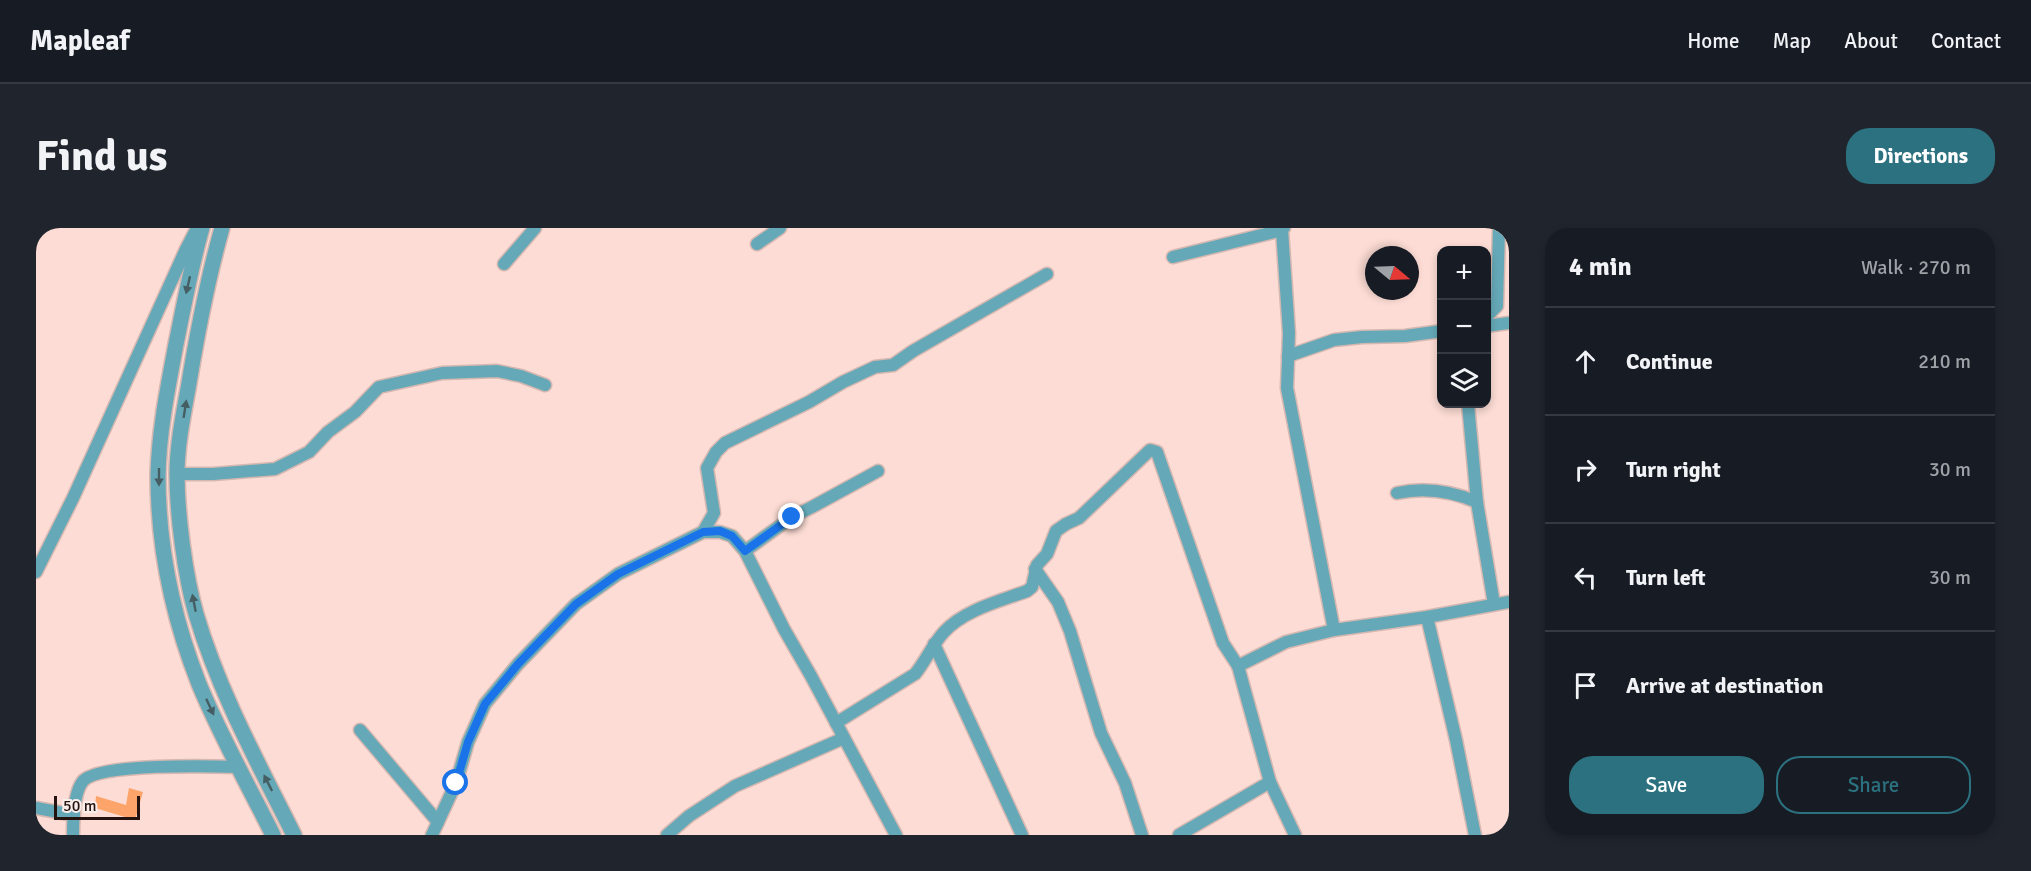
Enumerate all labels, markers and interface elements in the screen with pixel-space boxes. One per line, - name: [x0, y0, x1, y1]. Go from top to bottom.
- text: Mapleaf: [30, 24, 130, 58]
- text: Home: [1687, 28, 1740, 54]
- text: Map: [1773, 28, 1811, 54]
- text: About: [1844, 28, 1898, 54]
- text: Contact: [1931, 28, 2001, 54]
- button: Directions: [1846, 128, 1995, 184]
- text: Find us: [36, 131, 167, 182]
- north arrow: [1365, 246, 1419, 300]
- map controls: [1437, 246, 1491, 408]
- button: +: [1437, 246, 1491, 300]
- text: 4 min: [1569, 251, 1632, 283]
- text: Walk · 270 m: [1861, 255, 1971, 280]
- one-way arrow: [183, 276, 192, 295]
- button: −: [1437, 300, 1491, 354]
- icon: ahead: [1569, 345, 1602, 378]
- text: Continue: [1626, 348, 1713, 375]
- text: 210 m: [1918, 349, 1971, 374]
- button: layers: [1437, 354, 1491, 408]
- one-way arrow: [180, 400, 189, 419]
- icon: right: [1569, 453, 1602, 486]
- text: Turn right: [1626, 456, 1721, 483]
- text: 30 m: [1929, 457, 1971, 482]
- one-way arrow: [154, 468, 164, 487]
- route end: [778, 503, 804, 529]
- icon: left: [1569, 561, 1602, 594]
- text: Turn left: [1626, 564, 1706, 591]
- text: 30 m: [1929, 565, 1971, 590]
- one-way arrow: [189, 593, 198, 612]
- icon: arrive: [1569, 669, 1602, 702]
- text: Arrive at destination: [1626, 672, 1823, 699]
- one-way arrow: [205, 698, 215, 716]
- button: Save: [1569, 756, 1764, 814]
- button: Share: [1776, 756, 1971, 814]
- route start: [442, 769, 468, 795]
- one-way arrow: [263, 774, 272, 791]
- scale bar: [54, 793, 140, 820]
- text: 50 m: [63, 796, 97, 816]

